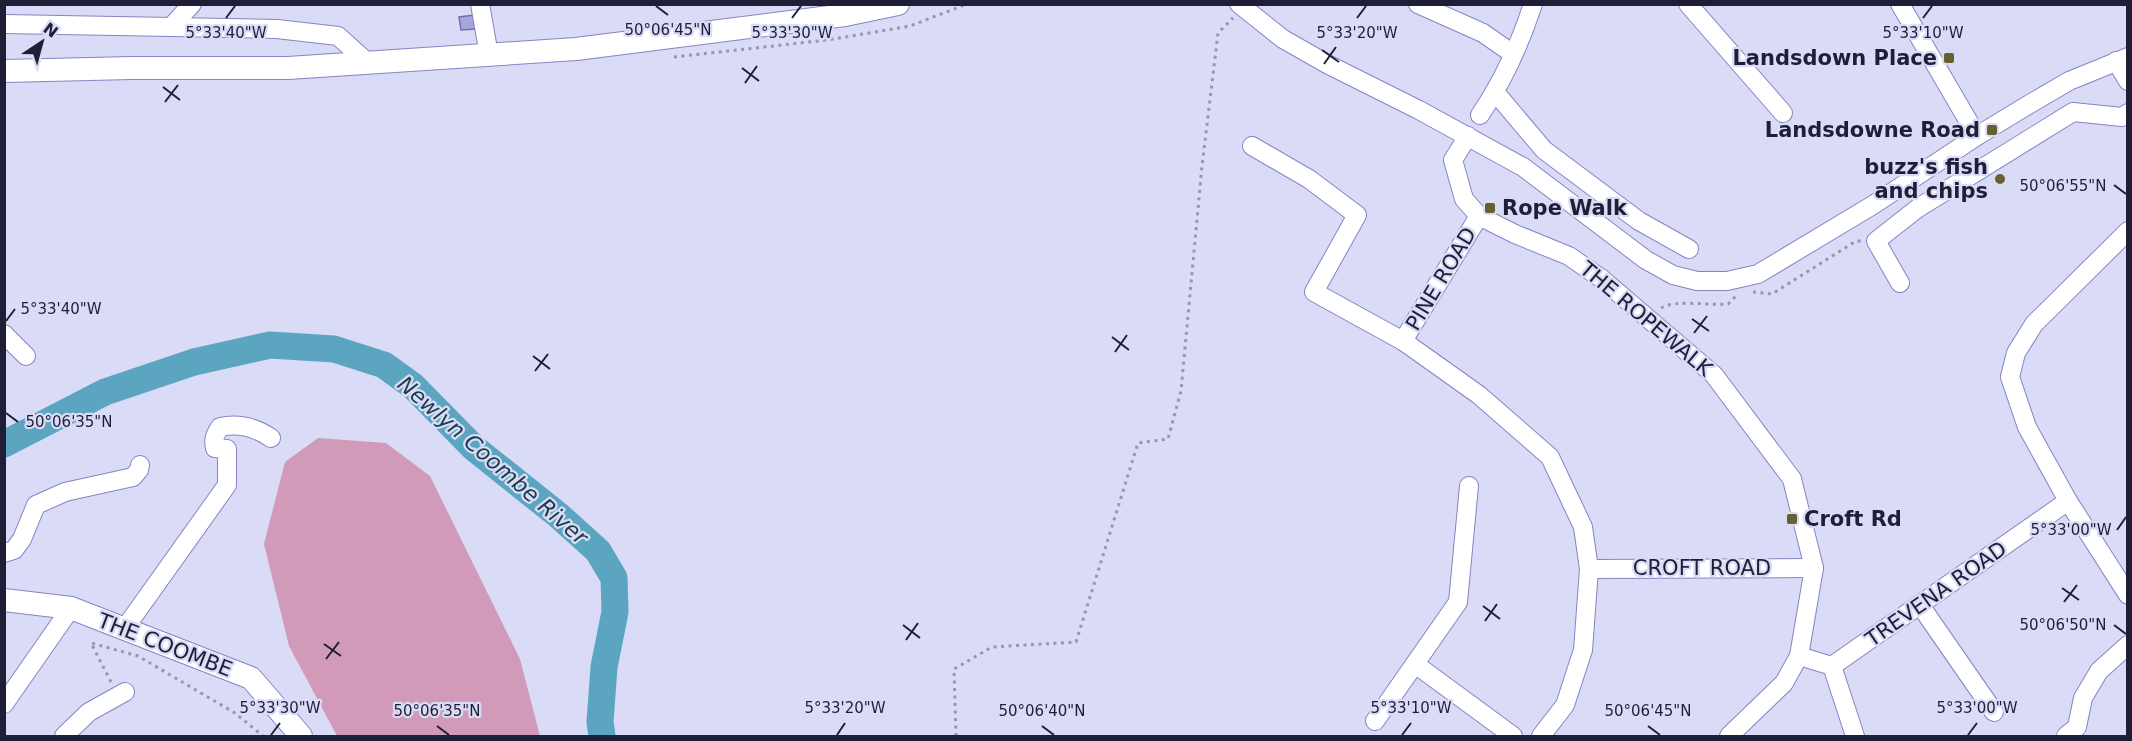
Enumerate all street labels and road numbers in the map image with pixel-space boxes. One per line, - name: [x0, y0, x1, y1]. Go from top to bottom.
- street label: PINE ROAD: [1401, 223, 1481, 335]
- street label: THE ROPEWALK: [1574, 256, 1718, 382]
- street label: TREVENA ROAD: [1860, 536, 2011, 652]
- street label: CROFT ROAD: [1633, 556, 1771, 580]
- street label: THE COOMBE: [93, 608, 236, 682]

